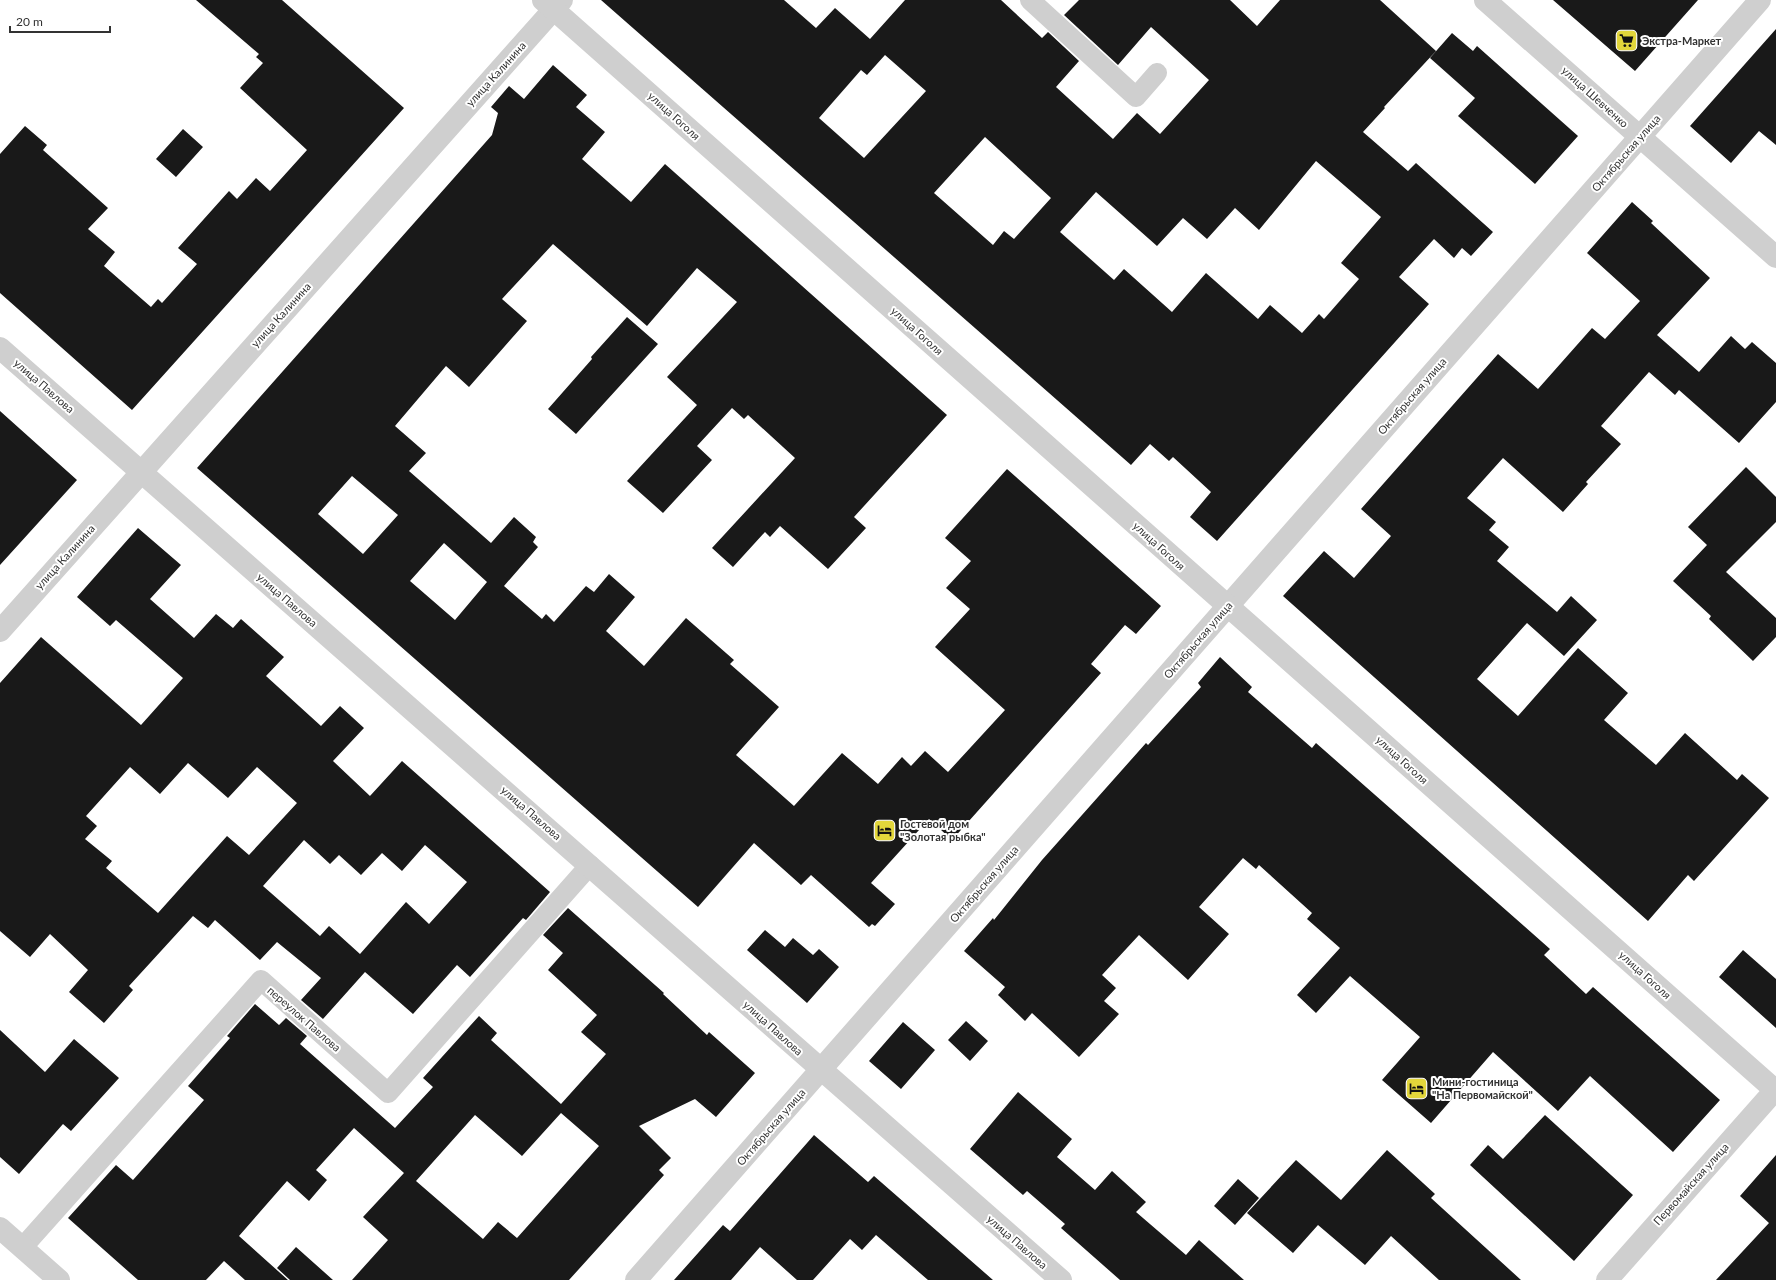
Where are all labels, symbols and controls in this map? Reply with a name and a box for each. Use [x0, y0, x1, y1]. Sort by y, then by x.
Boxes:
scale bar [10, 8, 110, 34]
text: 20 m [16, 14, 43, 29]
supermarket icon: Экстра-Маркет [1613, 28, 1639, 54]
place label: Экстра-Маркет [1642, 34, 1722, 47]
street label: улица Калинина [463, 39, 528, 109]
street label: улица Шевченко [1559, 63, 1631, 130]
street label: улица Гоголя [646, 89, 703, 142]
street label: Октябрьская улица [1589, 112, 1663, 194]
street label: улица Калинина [248, 280, 313, 350]
street label: улица Гоголя [889, 304, 946, 357]
street label: Октябрьская улица [1375, 355, 1449, 437]
street label: улица Павлова [12, 356, 77, 415]
street label: улица Гоголя [1131, 519, 1188, 572]
street label: улица Калинина [32, 522, 97, 592]
street label: улица Павлова [255, 570, 320, 629]
street label: Октябрьская улица [1161, 599, 1235, 681]
street label: улица Гоголя [1374, 733, 1431, 786]
street label: улица Павлова [499, 783, 564, 842]
hotel icon: Гостевой дом "Золотая рыбка" [871, 817, 897, 843]
place label: Гостевой дом "Золотая рыбка" [900, 817, 986, 843]
street label: Октябрьская улица [947, 843, 1021, 925]
street label: улица Гоголя [1617, 948, 1674, 1001]
street label: переулок Павлова [265, 983, 344, 1054]
street label: улица Павлова [741, 998, 806, 1058]
hotel icon: Мини-гостиница "На Первомайской" [1404, 1075, 1430, 1101]
place label: Мини-гостиница "На Первомайской" [1432, 1075, 1533, 1101]
street label: Октябрьская улица [734, 1086, 808, 1168]
street label: Первомайская улица [1650, 1140, 1731, 1227]
street label: улица Павлова [985, 1212, 1050, 1271]

